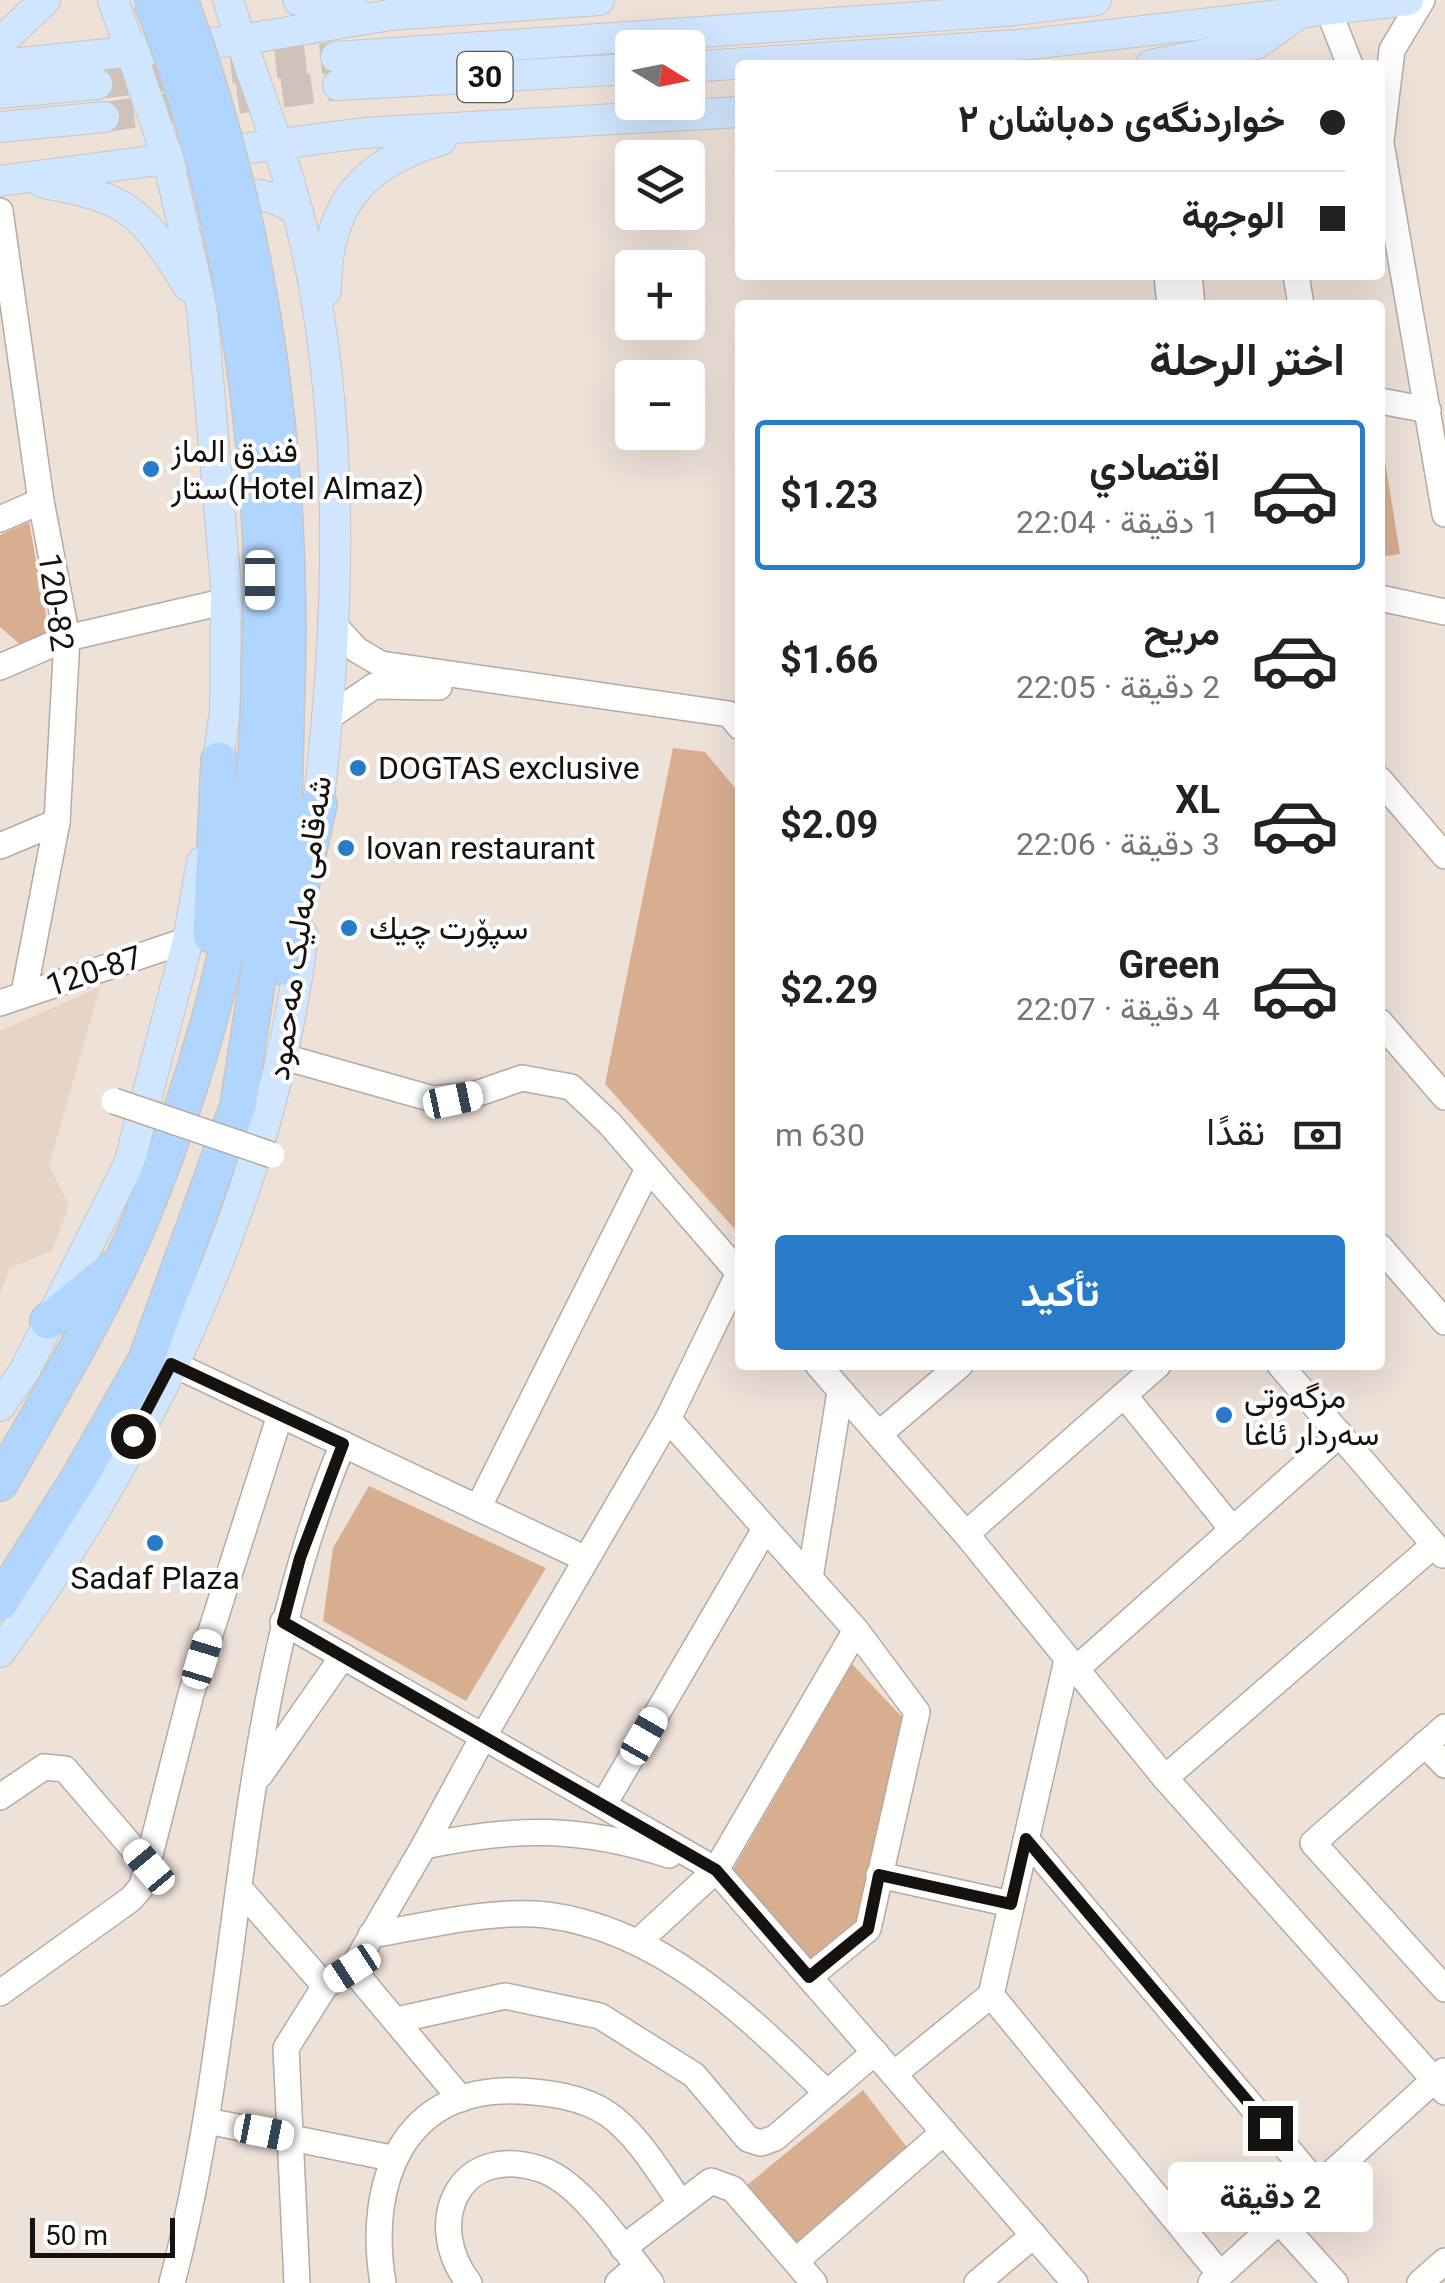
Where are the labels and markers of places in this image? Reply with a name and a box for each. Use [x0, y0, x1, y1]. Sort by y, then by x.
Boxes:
place label: فندق الماز ستار(Hotel Almaz) [170, 432, 424, 508]
marker: فندق الماز ستار(Hotel Almaz) [140, 458, 162, 480]
place label: DOGTAS exclusive [378, 749, 640, 787]
marker: DOGTAS exclusive [347, 757, 369, 779]
place label: lovan restaurant [366, 829, 595, 867]
marker: lovan restaurant [335, 837, 357, 859]
place label: سپۆرت چيك [369, 909, 528, 950]
marker: سپۆرت چيك [338, 917, 360, 939]
place label: مزگەوتی سەردار ئاغا [1244, 1378, 1379, 1454]
marker: مزگەوتی سەردار ئاغا [1213, 1404, 1235, 1426]
marker: Sadaf Plaza [144, 1532, 166, 1554]
place label: Sadaf Plaza [70, 1559, 240, 1597]

